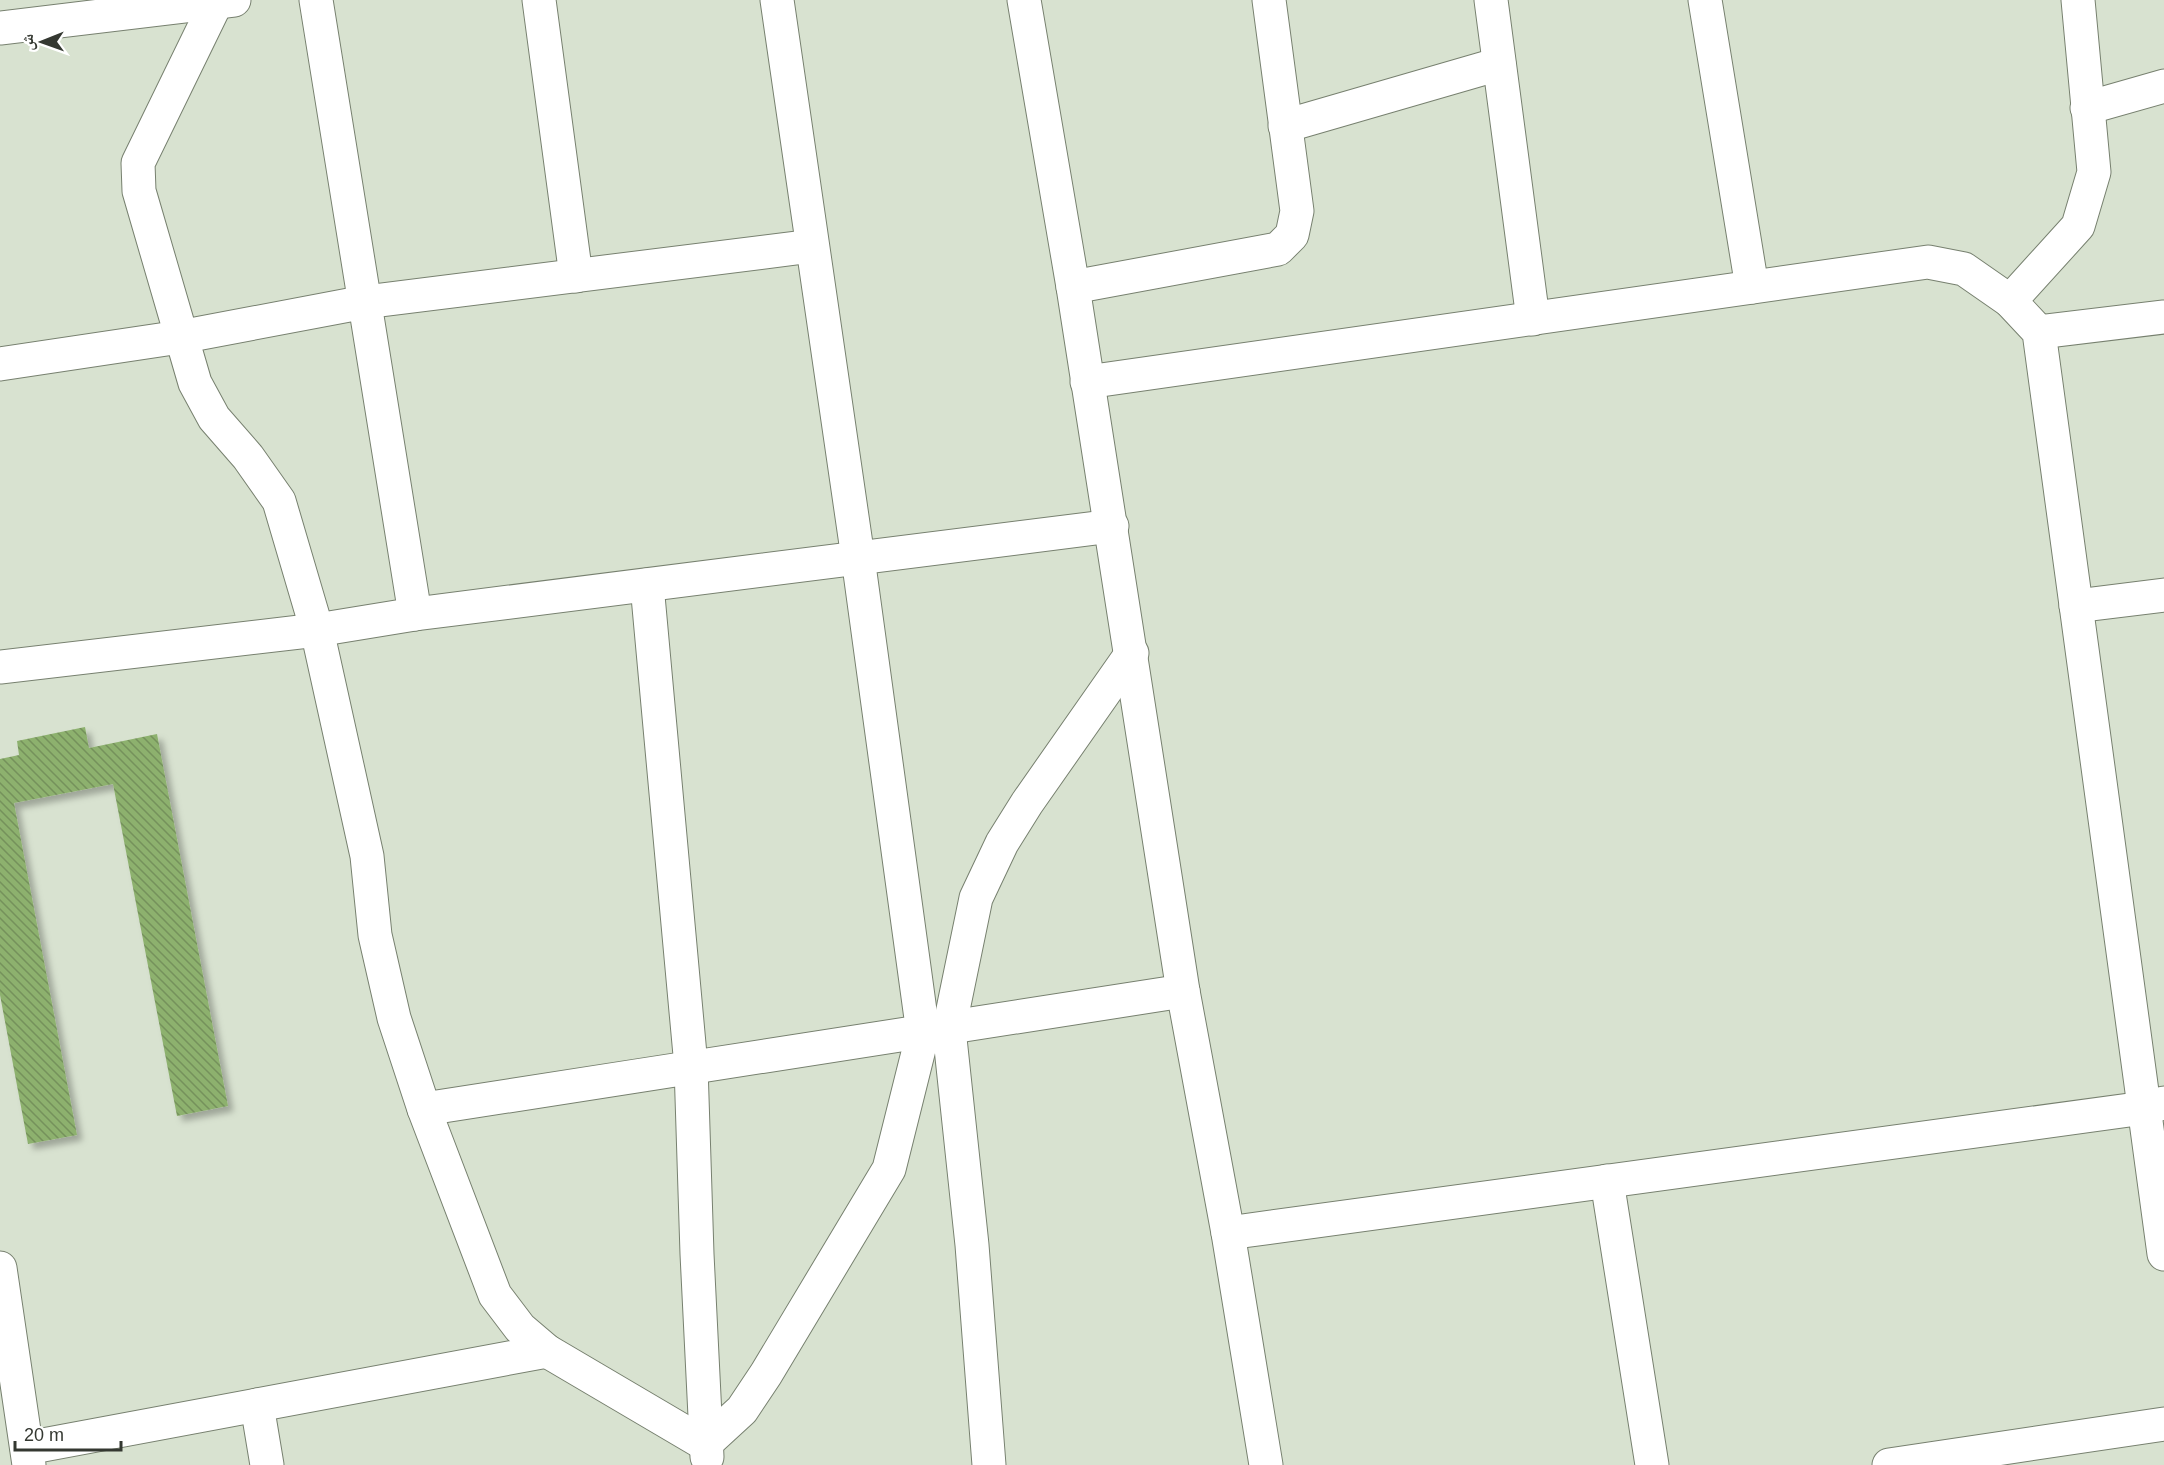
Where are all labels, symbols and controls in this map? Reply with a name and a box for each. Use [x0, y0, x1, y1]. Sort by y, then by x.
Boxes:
north arrow [12, 12, 72, 72]
text: ش [19, 34, 37, 51]
scale bar [15, 1414, 122, 1452]
text: 20 m [24, 1425, 64, 1445]

